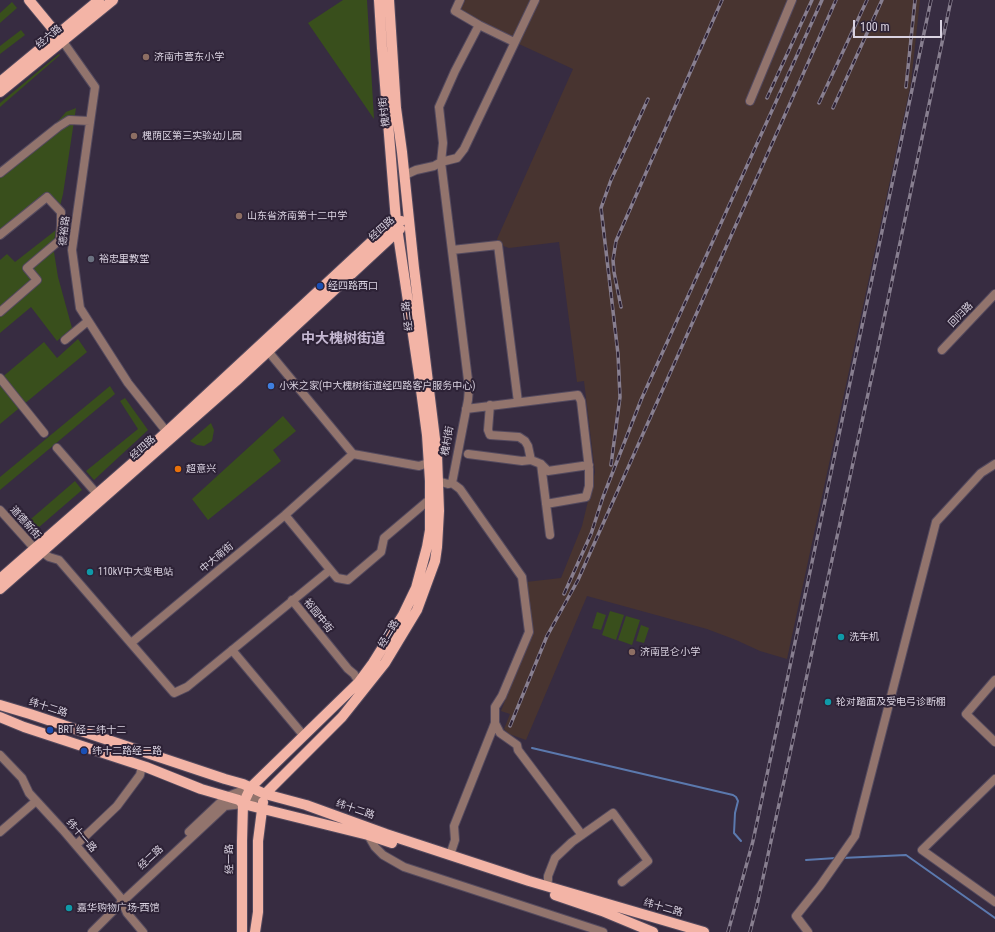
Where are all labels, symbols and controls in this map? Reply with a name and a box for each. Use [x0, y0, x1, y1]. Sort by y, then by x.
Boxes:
scale bar [855, 12, 944, 38]
text: 100 m [860, 20, 890, 34]
street label: 经六路 [34, 23, 64, 51]
place label: 济南市营东小学 [154, 51, 224, 63]
marker: 济南市营东小学 [141, 52, 151, 62]
street label: 槐村街 [377, 96, 393, 128]
place label: 槐荫区第三实验幼儿园 [142, 130, 242, 142]
marker: 槐荫区第三实验幼儿园 [129, 131, 139, 141]
place label: 山东省济南第十二中学 [247, 210, 347, 222]
marker: 山东省济南第十二中学 [234, 211, 244, 221]
street label: 德裕路 [57, 215, 73, 247]
street label: 经四路 [367, 215, 397, 243]
place label: 裕忠里教堂 [99, 253, 149, 265]
marker: 裕忠里教堂 [86, 254, 96, 264]
place label: 经四路西口 [328, 280, 378, 292]
marker: 经四路西口 [315, 281, 325, 291]
street label: 经二路 [400, 300, 416, 332]
street label: 回归路 [946, 300, 976, 330]
district label: 中大槐树街道 [301, 331, 385, 347]
place label: 小米之家(中大槐树街道经四路客户服务中心) [279, 380, 475, 392]
marker: 小米之家(中大槐树街道经四路客户服务中心) [266, 381, 276, 391]
street label: 槐村街 [439, 425, 457, 457]
street label: 经四路 [128, 434, 158, 462]
place label: 超意兴 [186, 463, 216, 475]
marker: 超意兴 [173, 464, 183, 474]
street label: 道德新街 [7, 504, 43, 542]
street label: 中大南街 [198, 541, 236, 575]
place label: 110kV中大变电站 [98, 566, 173, 578]
marker: 110kV中大变电站 [85, 567, 95, 577]
street label: 裕园中街 [301, 597, 335, 635]
street label: 经二路 [376, 618, 402, 650]
place label: 洗车机 [849, 631, 879, 643]
marker: 洗车机 [836, 632, 846, 642]
place label: 济南昆仑小学 [640, 646, 700, 658]
marker: 济南昆仑小学 [627, 647, 637, 657]
street label: 纬十二路 [27, 696, 69, 720]
place label: 轮对踏面及受电弓诊断棚 [836, 696, 946, 708]
marker: 轮对踏面及受电弓诊断棚 [823, 697, 833, 707]
place label: BRT 经二纬十二 [58, 724, 126, 736]
marker: BRT 经二纬十二 [45, 725, 55, 735]
place label: 纬十二路经二路 [92, 745, 162, 757]
marker: 纬十二路经二路 [79, 746, 89, 756]
street label: 纬十二路 [334, 798, 376, 822]
street label: 纬十一路 [63, 817, 99, 855]
street label: 经二路 [136, 843, 166, 873]
street label: 经一路 [224, 844, 236, 874]
street label: 纬十二路 [642, 897, 684, 919]
place label: 嘉华购物广场-西馆 [77, 902, 159, 914]
marker: 嘉华购物广场-西馆 [64, 903, 74, 913]

